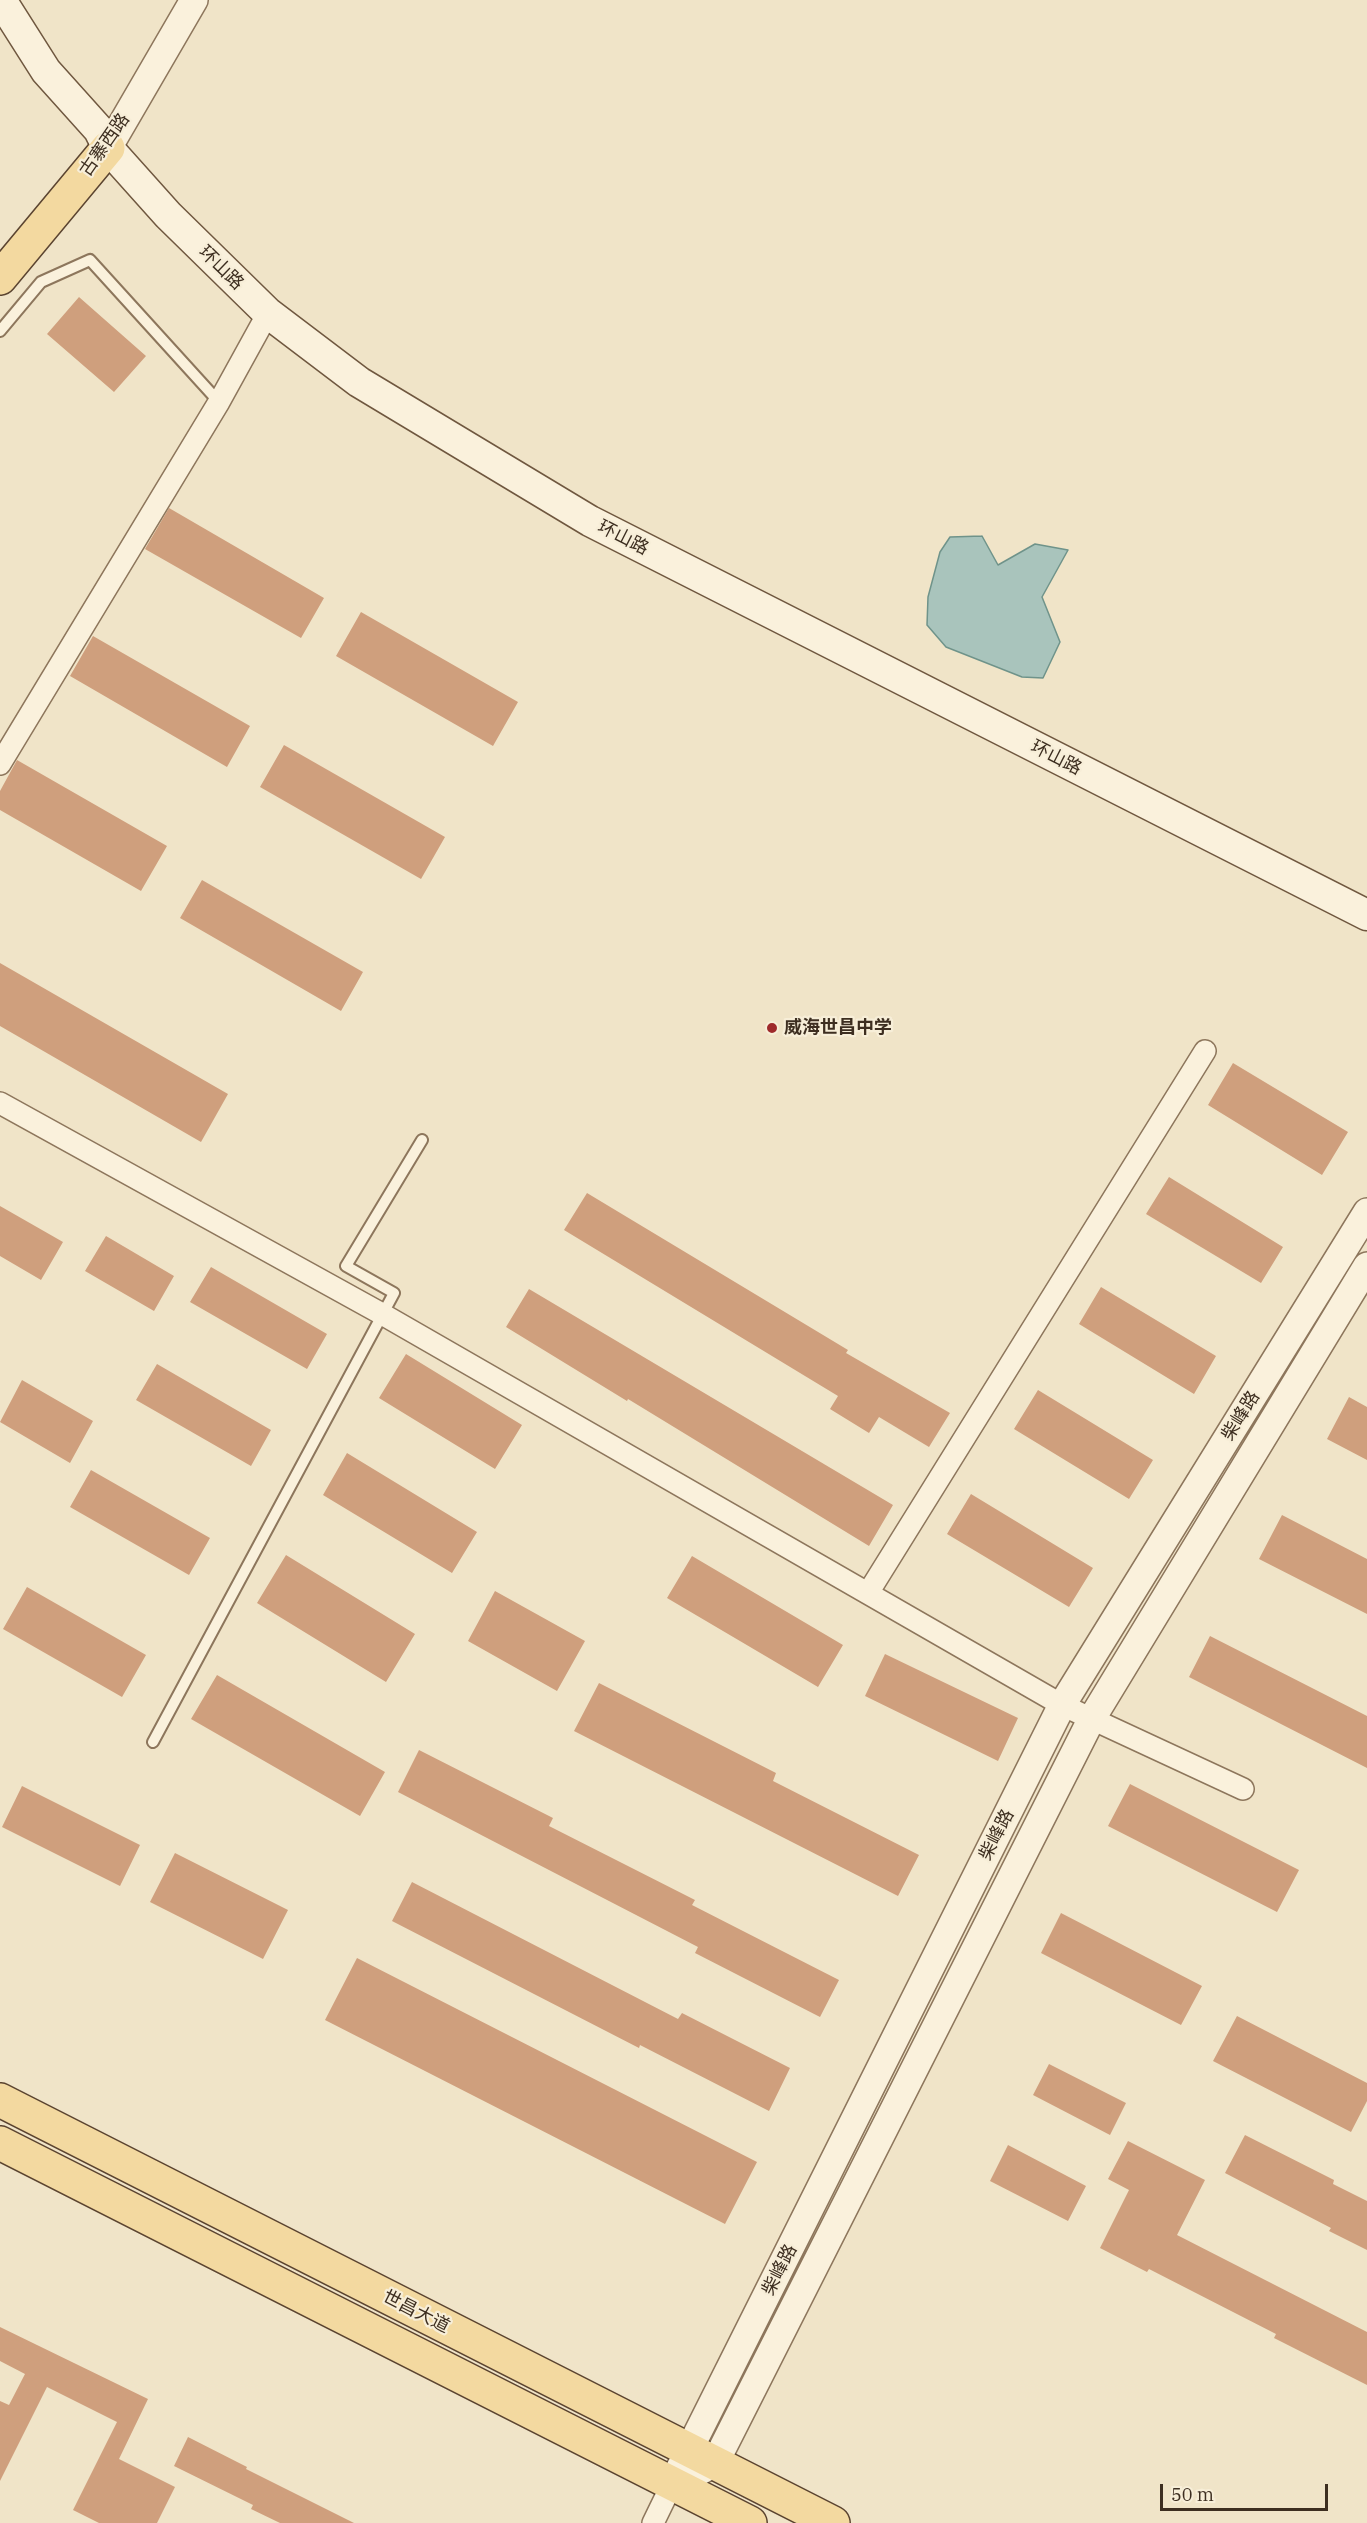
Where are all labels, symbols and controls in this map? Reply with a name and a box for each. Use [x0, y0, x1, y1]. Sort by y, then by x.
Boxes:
street label: 古寨西路 [76, 109, 134, 181]
street label: 环山路 [194, 241, 248, 295]
street label: 环山路 [594, 516, 652, 560]
street label: 环山路 [1027, 736, 1085, 780]
place label: 威海世昌中学 [784, 1017, 892, 1039]
marker: 威海世昌中学 [765, 1021, 779, 1035]
street label: 柴峰路 [1218, 1387, 1264, 1445]
street label: 柴峰路 [975, 1806, 1019, 1864]
street label: 柴峰路 [758, 2241, 802, 2299]
street label: 世昌大道 [379, 2286, 453, 2338]
scale bar [1163, 2472, 1331, 2510]
text: 50 m [1171, 2483, 1214, 2506]

